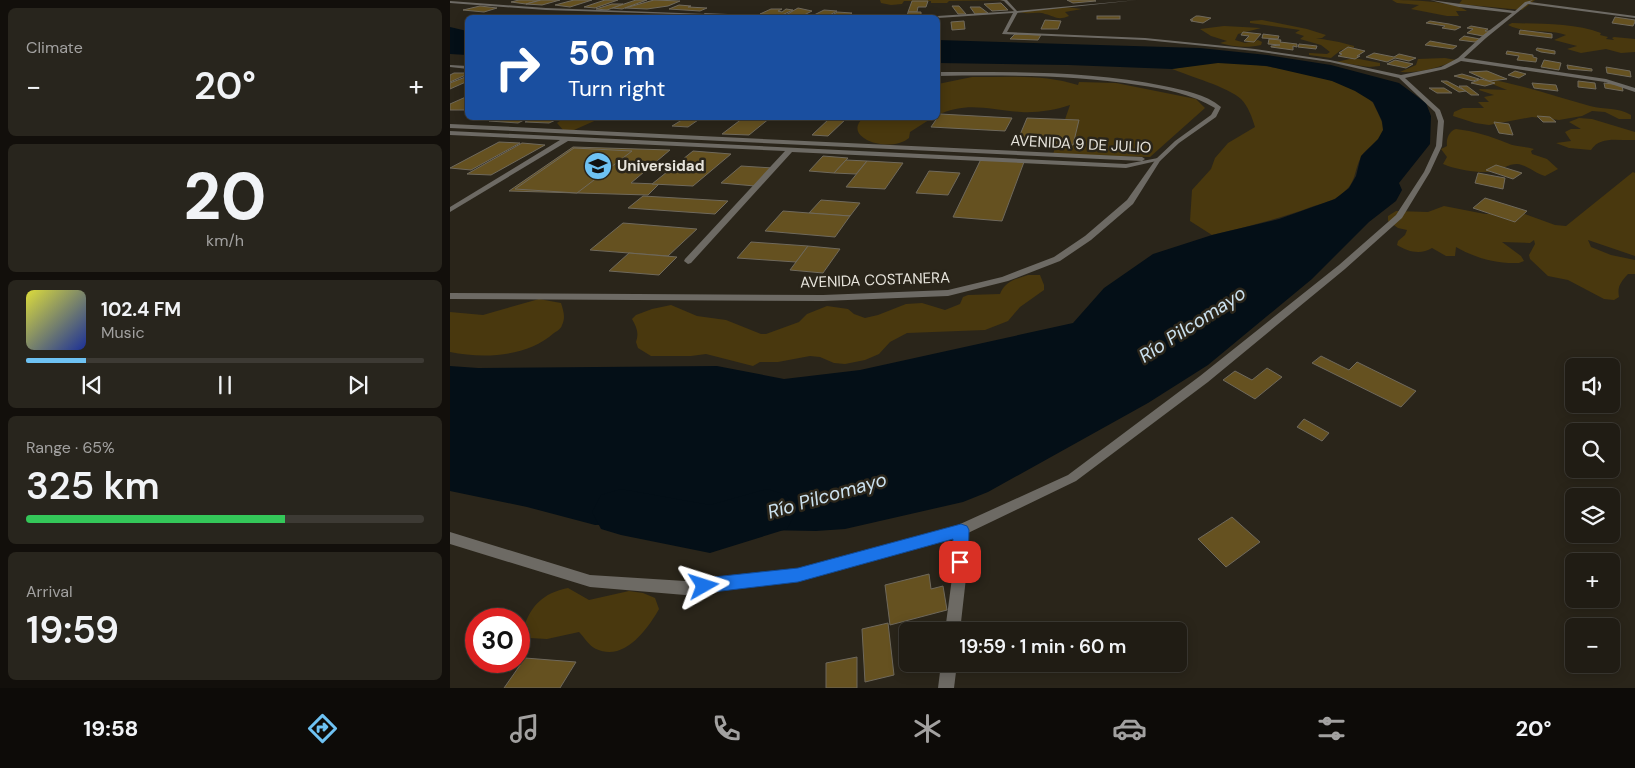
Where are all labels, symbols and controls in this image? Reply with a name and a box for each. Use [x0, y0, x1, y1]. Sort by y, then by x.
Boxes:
text: 50 m [568, 30, 656, 76]
icon: right [485, 35, 550, 100]
text: Climate [26, 37, 83, 58]
text: 20° [194, 61, 256, 111]
text: − [26, 68, 41, 105]
text: + [409, 68, 424, 105]
text: Turn right [568, 74, 665, 103]
street label: AVENIDA 9 DE JULIO [1010, 130, 1152, 158]
school or university icon: Universidad [583, 151, 613, 181]
text: 20 [184, 155, 267, 239]
place label: Universidad [617, 156, 704, 176]
text: km/h [206, 230, 244, 251]
street label: AVENIDA COSTANERA [800, 267, 950, 293]
water label: Río Pilcomayo [1134, 280, 1251, 368]
text: 102.4 FM [101, 297, 181, 322]
text: Music [101, 322, 145, 343]
map controls [1565, 358, 1620, 673]
button: sound [1565, 358, 1620, 413]
icon: previous [78, 371, 106, 399]
icon: pause [211, 371, 239, 399]
icon: next [344, 371, 372, 399]
button: search [1565, 423, 1620, 478]
text: Range · 65% [26, 437, 115, 458]
text: 325 km [26, 461, 160, 511]
water label: Río Pilcomayo [765, 467, 890, 524]
button: layers [1565, 488, 1620, 543]
pin [939, 541, 981, 583]
icon: arrive [946, 548, 974, 576]
button: + [1565, 553, 1620, 608]
position arrow [677, 559, 729, 611]
text: Arrival [26, 581, 73, 602]
text: 19:59 [26, 605, 119, 655]
speed limit sign: 30 [465, 608, 530, 673]
button: − [1565, 618, 1620, 673]
text: 19:59 · 1 min · 60 m [960, 634, 1126, 659]
icon: directions [305, 711, 340, 746]
icon: music [507, 711, 542, 746]
icon: phone [709, 711, 744, 746]
icon: climate [910, 711, 945, 746]
icon: car [1112, 711, 1147, 746]
icon: filters [1314, 711, 1349, 746]
text: 19:58 [83, 714, 139, 743]
text: 20° [1515, 714, 1552, 743]

